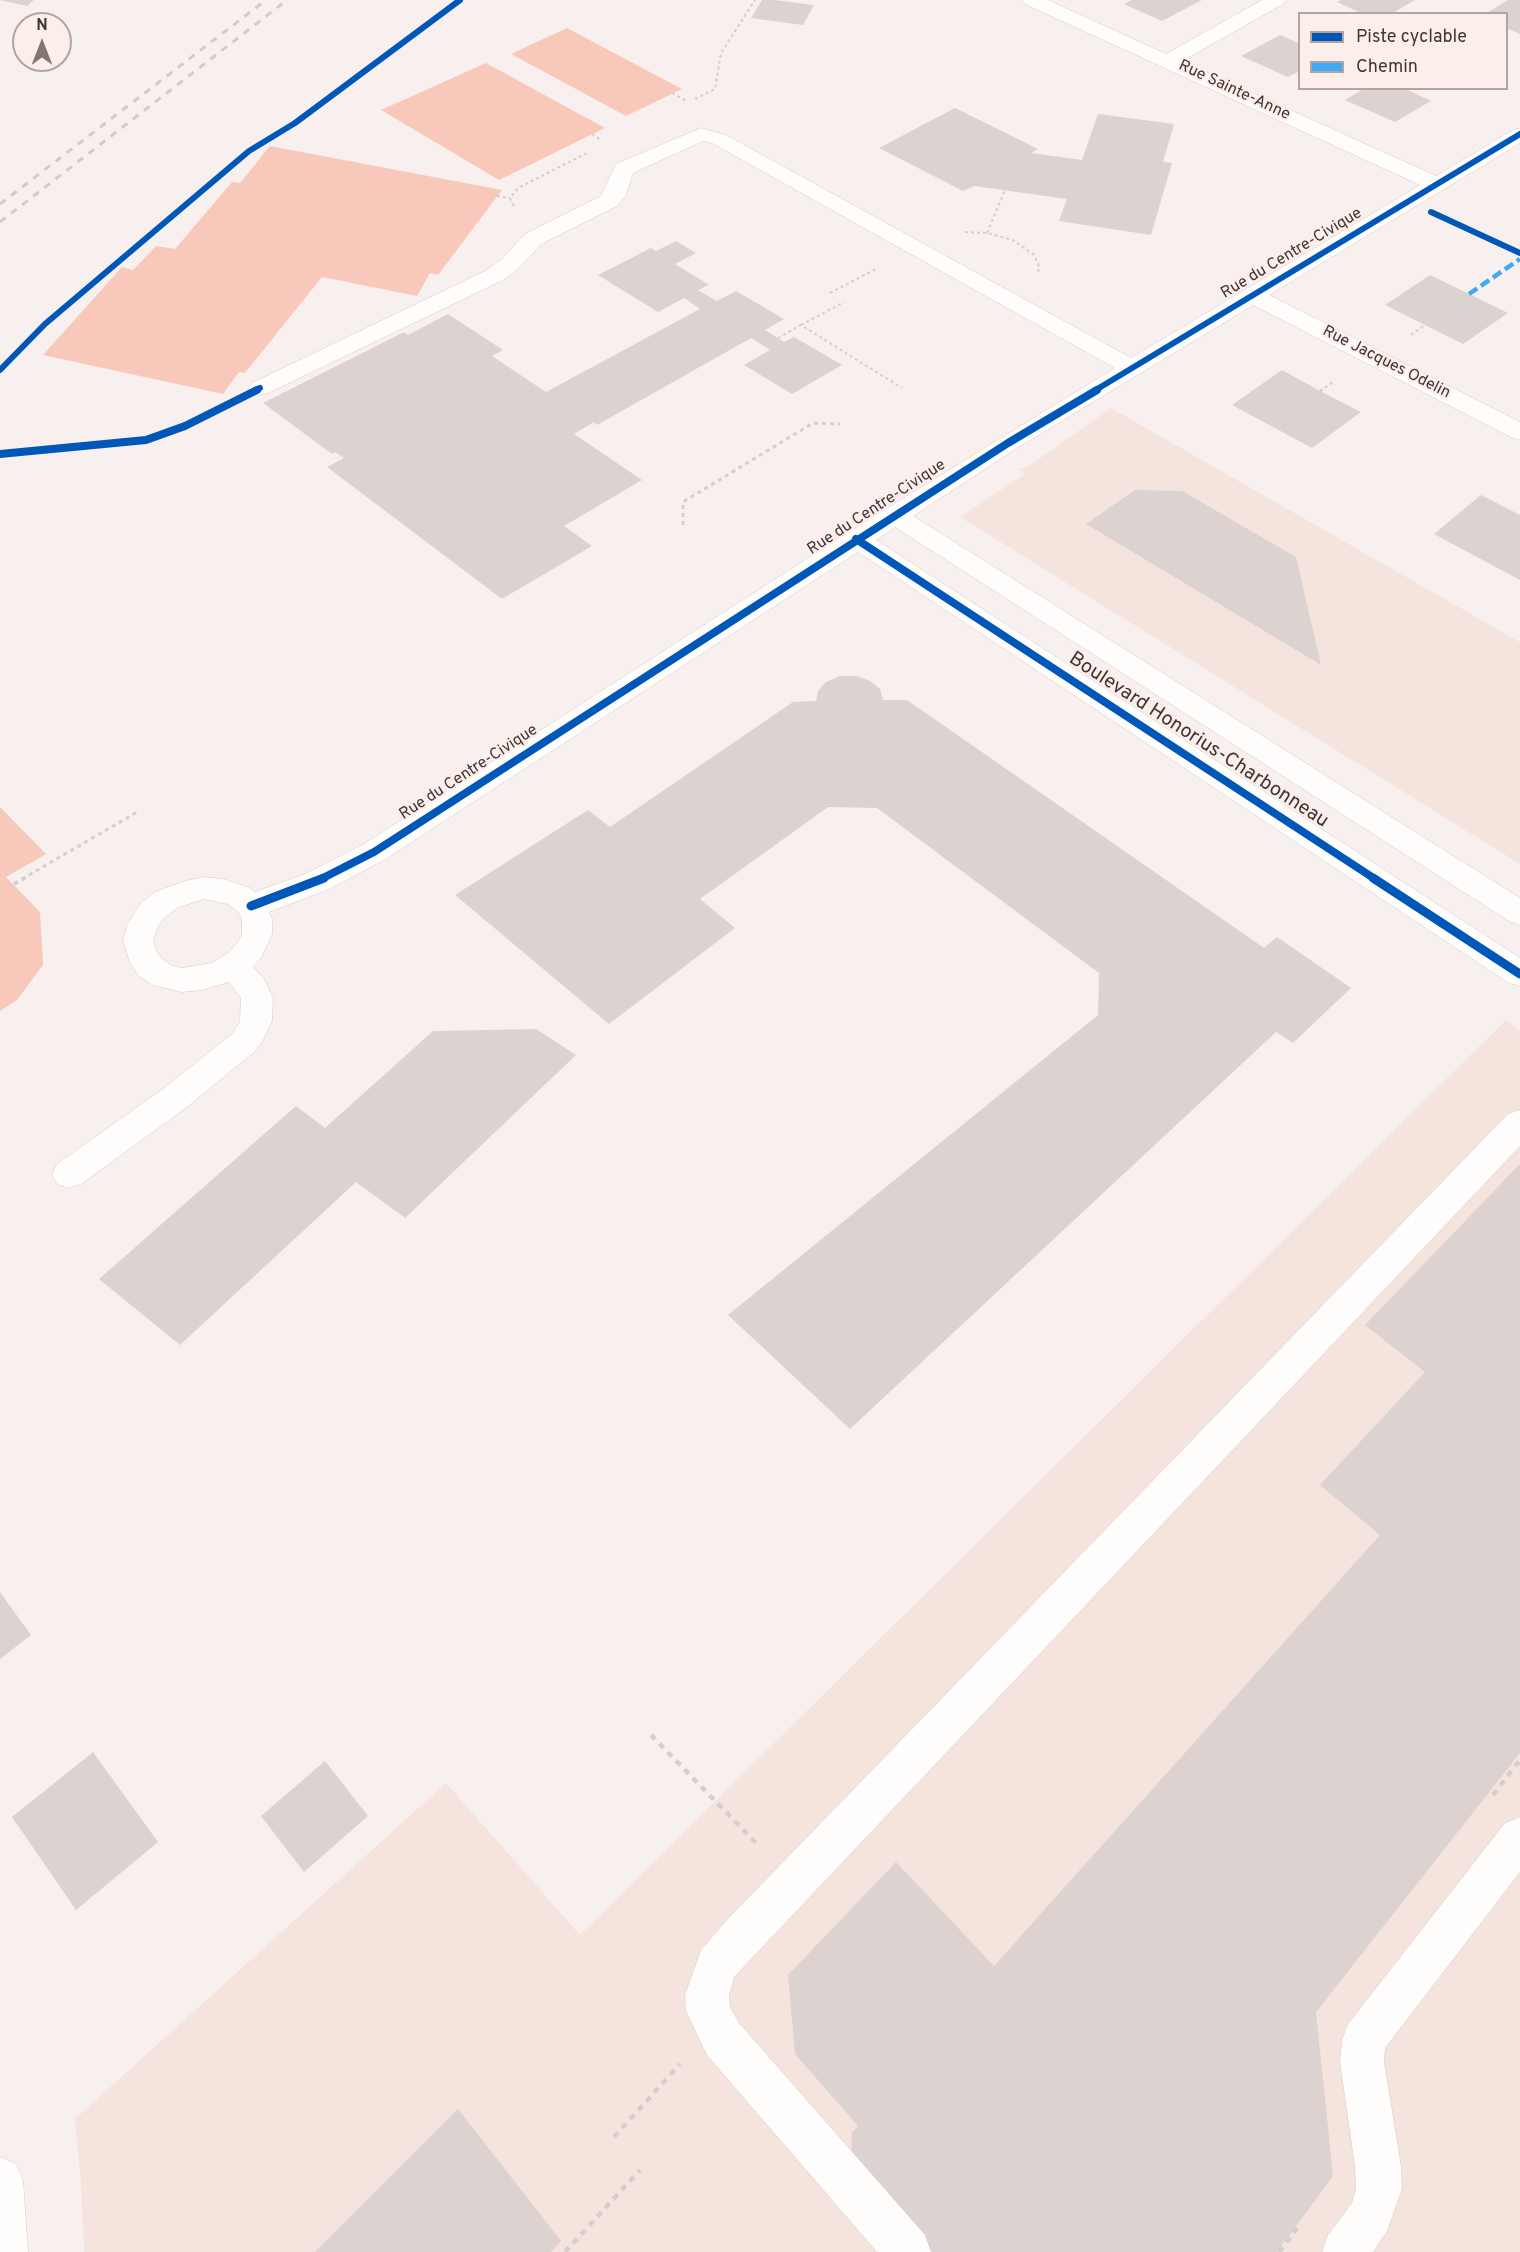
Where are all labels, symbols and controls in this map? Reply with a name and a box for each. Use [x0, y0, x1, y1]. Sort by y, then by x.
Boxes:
north arrow [12, 12, 72, 72]
legend [1298, 12, 1508, 90]
text: N [36, 16, 48, 36]
text: Piste cyclable [1356, 26, 1467, 49]
text: Chemin [1356, 56, 1418, 79]
street label: Rue Sainte-Anne [1175, 57, 1293, 125]
street label: Rue du Centre-Civique [1218, 204, 1366, 304]
street label: Rue Jacques Odelin [1319, 322, 1453, 404]
street label: Rue du Centre-Civique [804, 456, 950, 560]
street label: Boulevard Honorius-Charbonneau [1064, 648, 1332, 834]
street label: Rue du Centre-Civique [396, 721, 542, 825]

